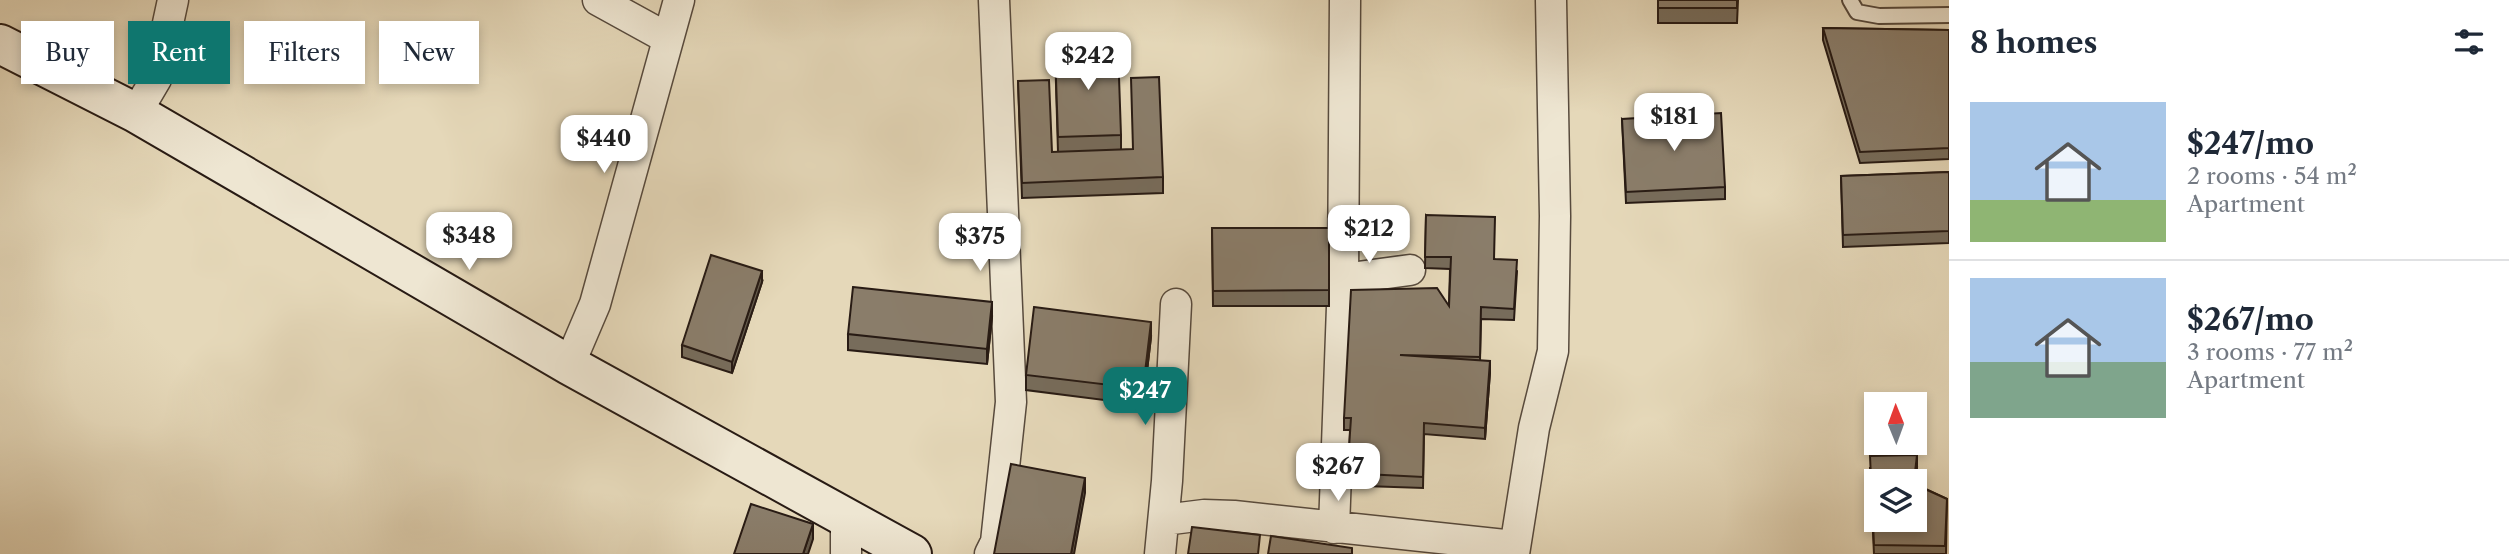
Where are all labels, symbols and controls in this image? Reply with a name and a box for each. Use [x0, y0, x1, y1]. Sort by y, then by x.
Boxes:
chip: Buy [21, 21, 114, 84]
chip: Rent [128, 21, 230, 84]
chip: Filters [244, 21, 365, 84]
chip: New [379, 21, 479, 84]
icon: filters [2450, 23, 2488, 61]
text: 8 homes [1970, 24, 2097, 61]
pin: $242 [1047, 32, 1129, 92]
text: $242 [1061, 41, 1115, 69]
pin: $181 [1633, 94, 1715, 153]
text: $181 [1650, 102, 1698, 130]
pin: $440 [563, 116, 645, 175]
text: $440 [577, 124, 631, 152]
text: $247/mo [2187, 125, 2314, 162]
icon: home [2026, 130, 2110, 214]
text: 2 rooms · 54 m² [2187, 162, 2357, 190]
text: Apartment [2187, 190, 2305, 218]
pin: $212 [1328, 205, 1410, 265]
pin: $348 [428, 212, 510, 272]
pin: $375 [939, 214, 1021, 273]
text: $212 [1344, 214, 1394, 242]
text: $348 [442, 221, 496, 249]
text: $375 [955, 222, 1005, 250]
text: $267/mo [2187, 301, 2314, 338]
icon: home [2026, 306, 2110, 390]
text: 3 rooms · 77 m² [2187, 338, 2353, 366]
text: Apartment [2187, 366, 2305, 394]
pin: $247 [1104, 368, 1186, 427]
text: $247 [1119, 376, 1171, 404]
north arrow [1864, 392, 1927, 455]
map controls [1864, 392, 1927, 532]
pin: $267 [1297, 444, 1379, 503]
text: $267 [1312, 452, 1364, 480]
button: layers [1864, 469, 1927, 532]

